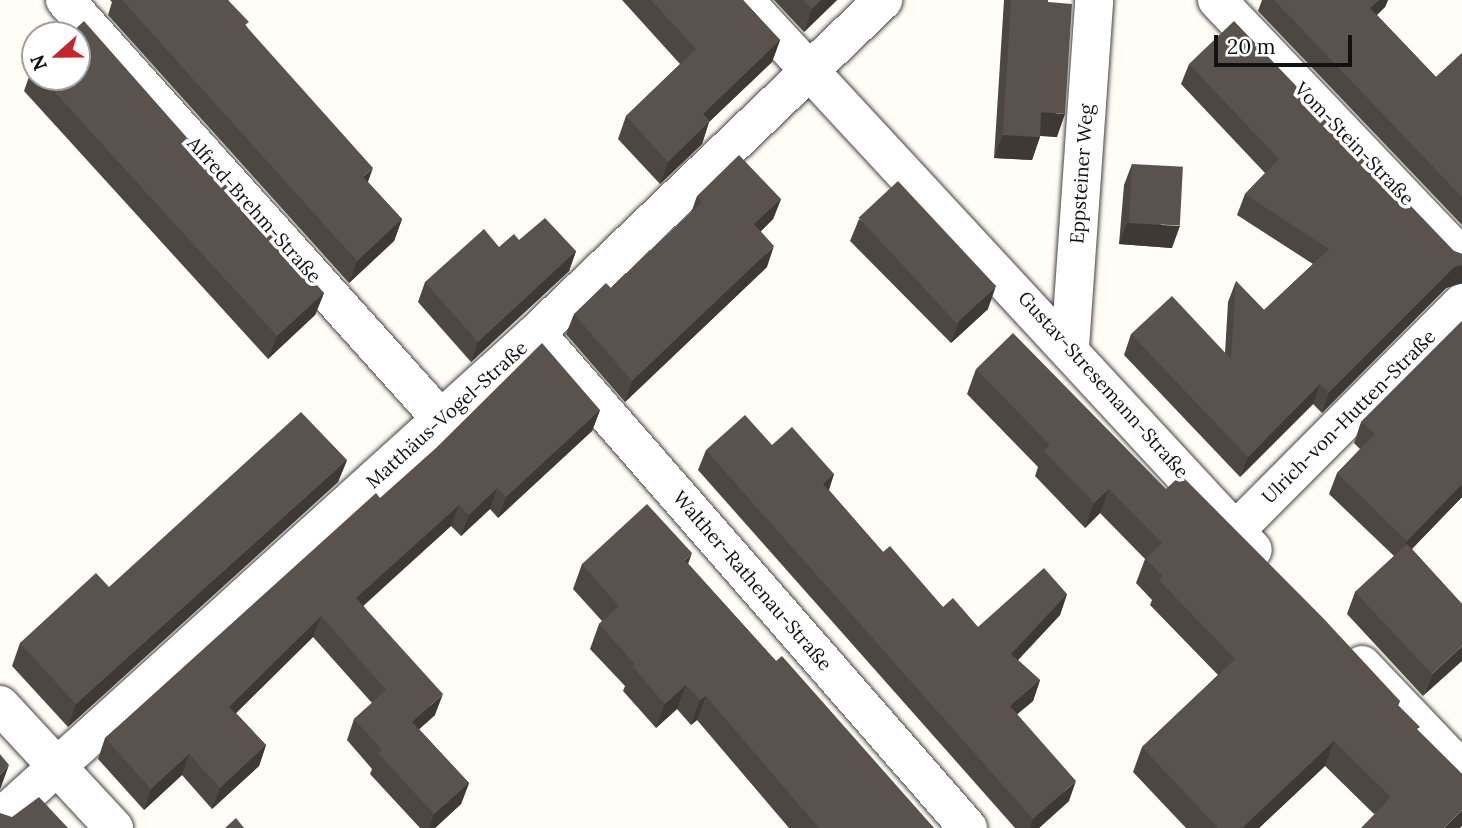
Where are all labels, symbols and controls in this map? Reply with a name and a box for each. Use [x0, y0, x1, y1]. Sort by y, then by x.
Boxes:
north arrow [21, 21, 91, 91]
scale bar [1217, 21, 1355, 65]
text: 20 m [1227, 33, 1276, 60]
text: N [24, 52, 52, 74]
street label: Vom-Stein-Straße [1289, 78, 1419, 210]
street label: Eppsteiner Weg [1066, 103, 1098, 245]
street label: Alfred-Brehm-Straße [182, 132, 326, 288]
street label: Gustav-Stresemann-Straße [1013, 287, 1193, 483]
street label: Ulrich-von-Hutten-Straße [1257, 325, 1441, 509]
street label: Matthäus-Vogel-Straße [362, 337, 532, 493]
street label: Walther-Rathenau-Straße [668, 486, 836, 676]

